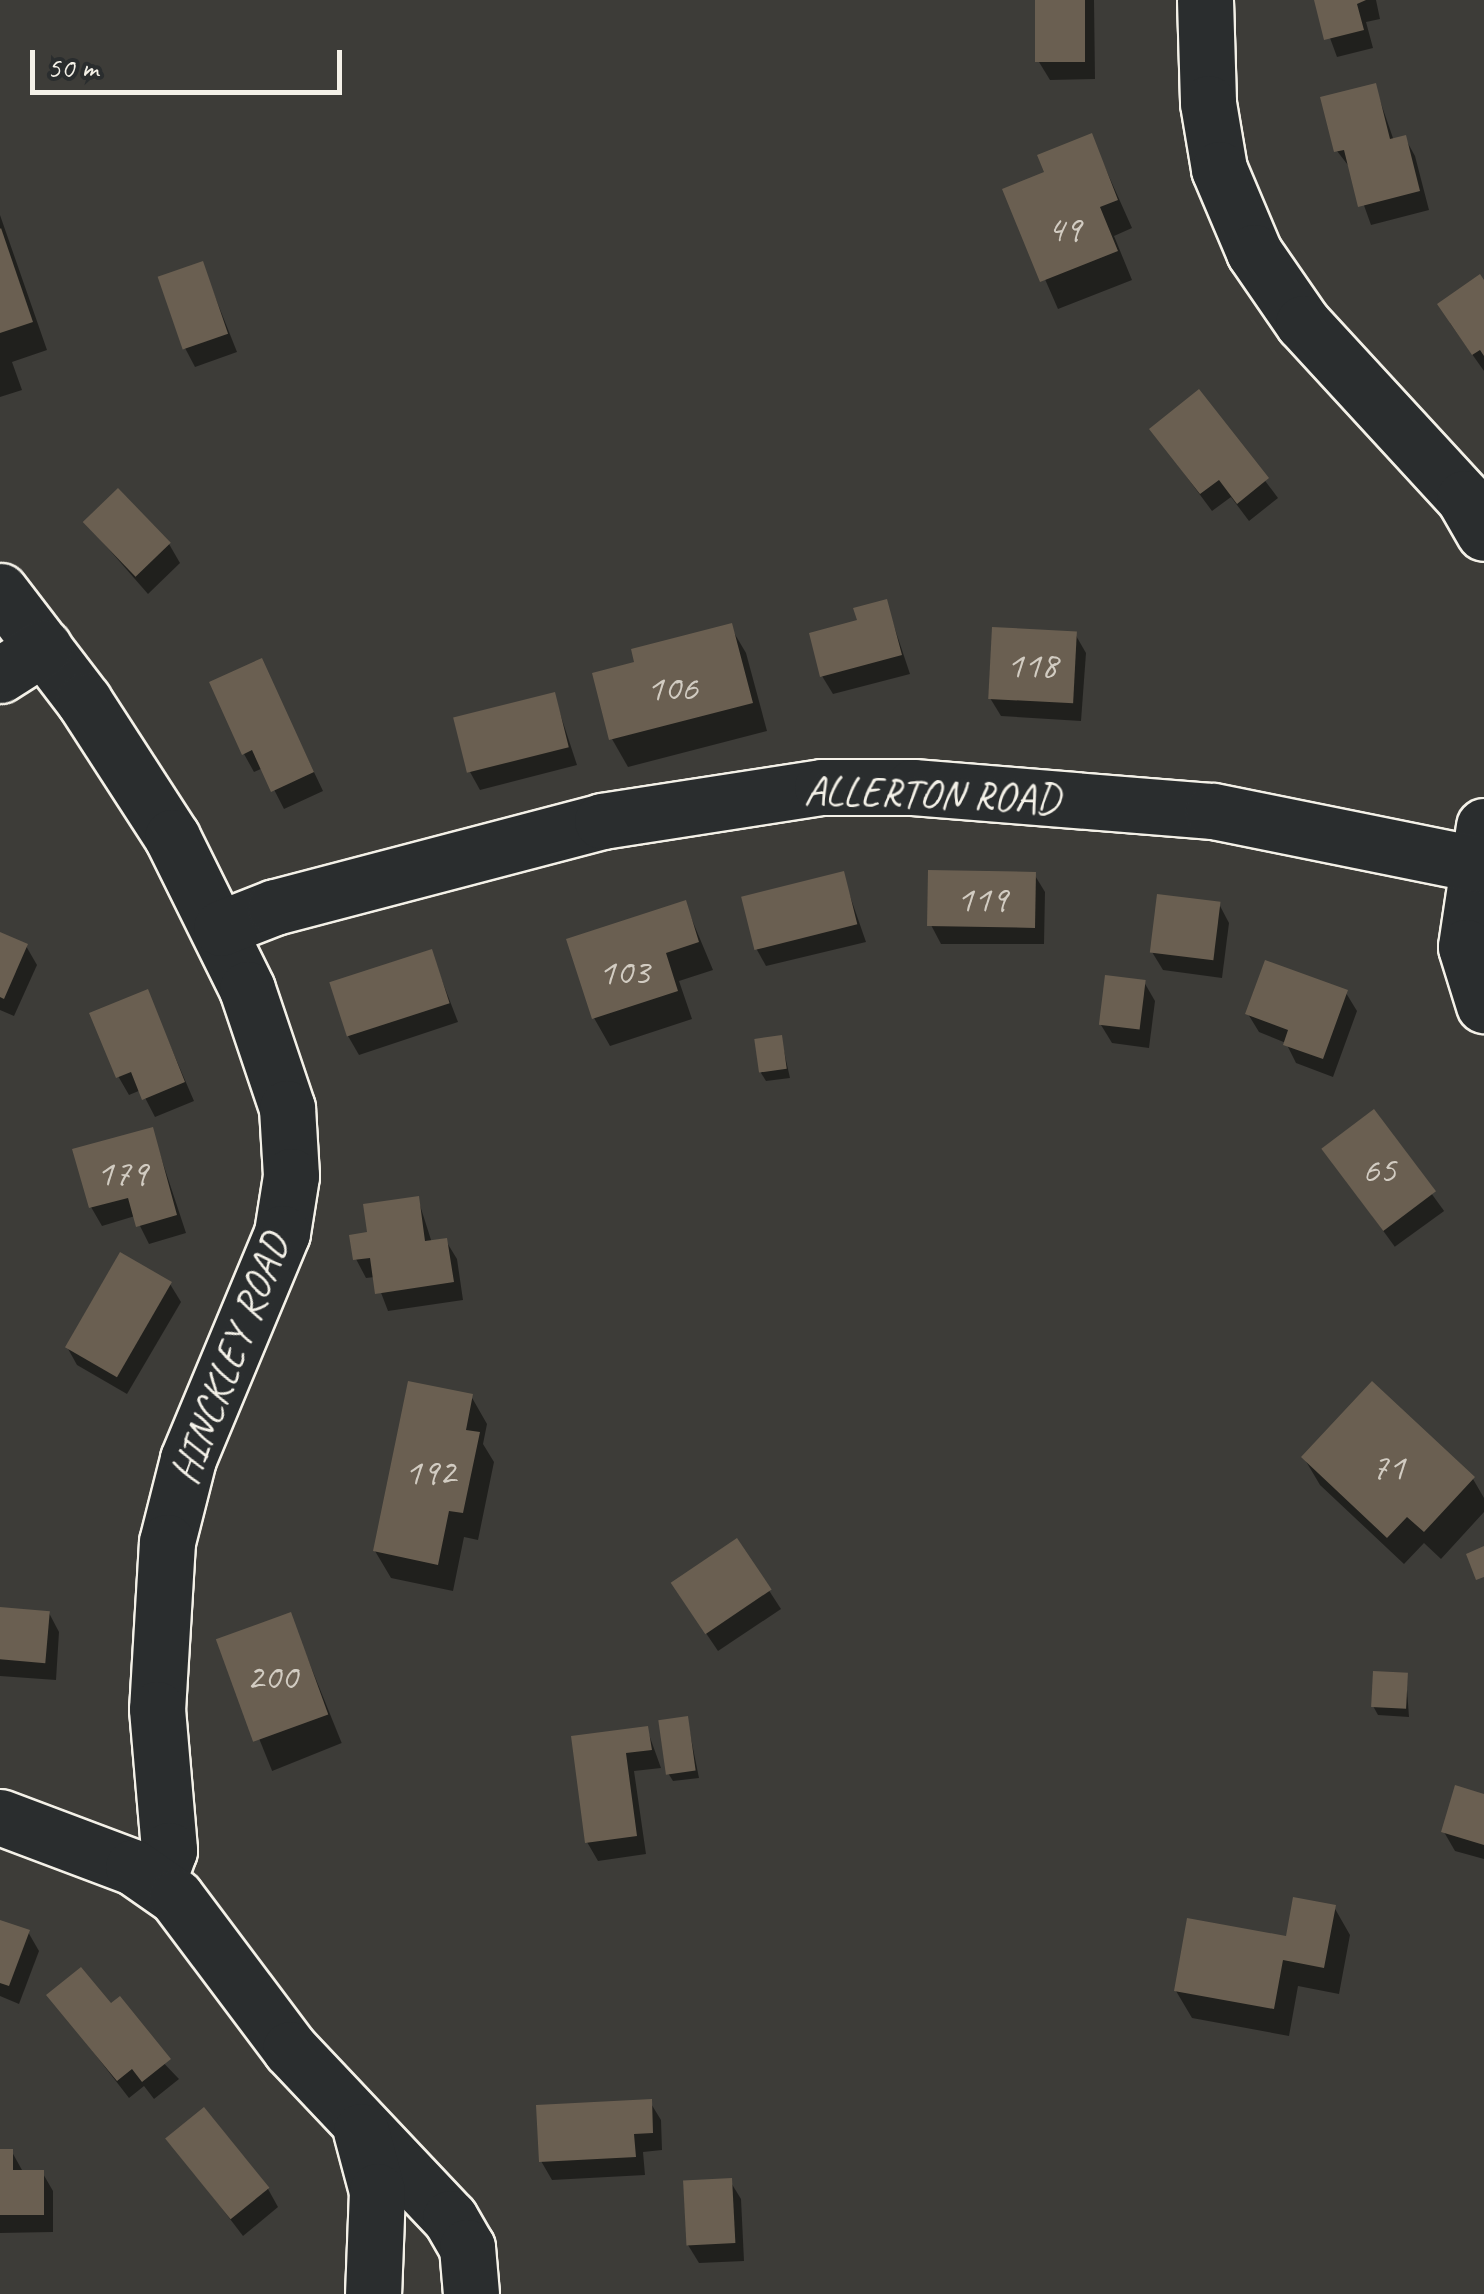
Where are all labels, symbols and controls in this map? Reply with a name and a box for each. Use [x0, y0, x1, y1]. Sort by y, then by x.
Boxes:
scale bar [35, 30, 348, 92]
text: 50 m [47, 48, 98, 86]
house number: 49 [1047, 206, 1081, 252]
house number: 118 [1006, 642, 1058, 688]
house number: 106 [646, 665, 698, 711]
street label: ALLERTON ROAD [802, 765, 1062, 825]
house number: 119 [956, 876, 1008, 922]
house number: 103 [598, 949, 650, 995]
house number: 65 [1362, 1147, 1396, 1193]
house number: 179 [96, 1150, 148, 1196]
street label: HINCKLEY ROAD [159, 1227, 301, 1491]
house number: 71 [1371, 1444, 1405, 1490]
house number: 192 [404, 1449, 456, 1495]
house number: 200 [246, 1654, 298, 1700]

